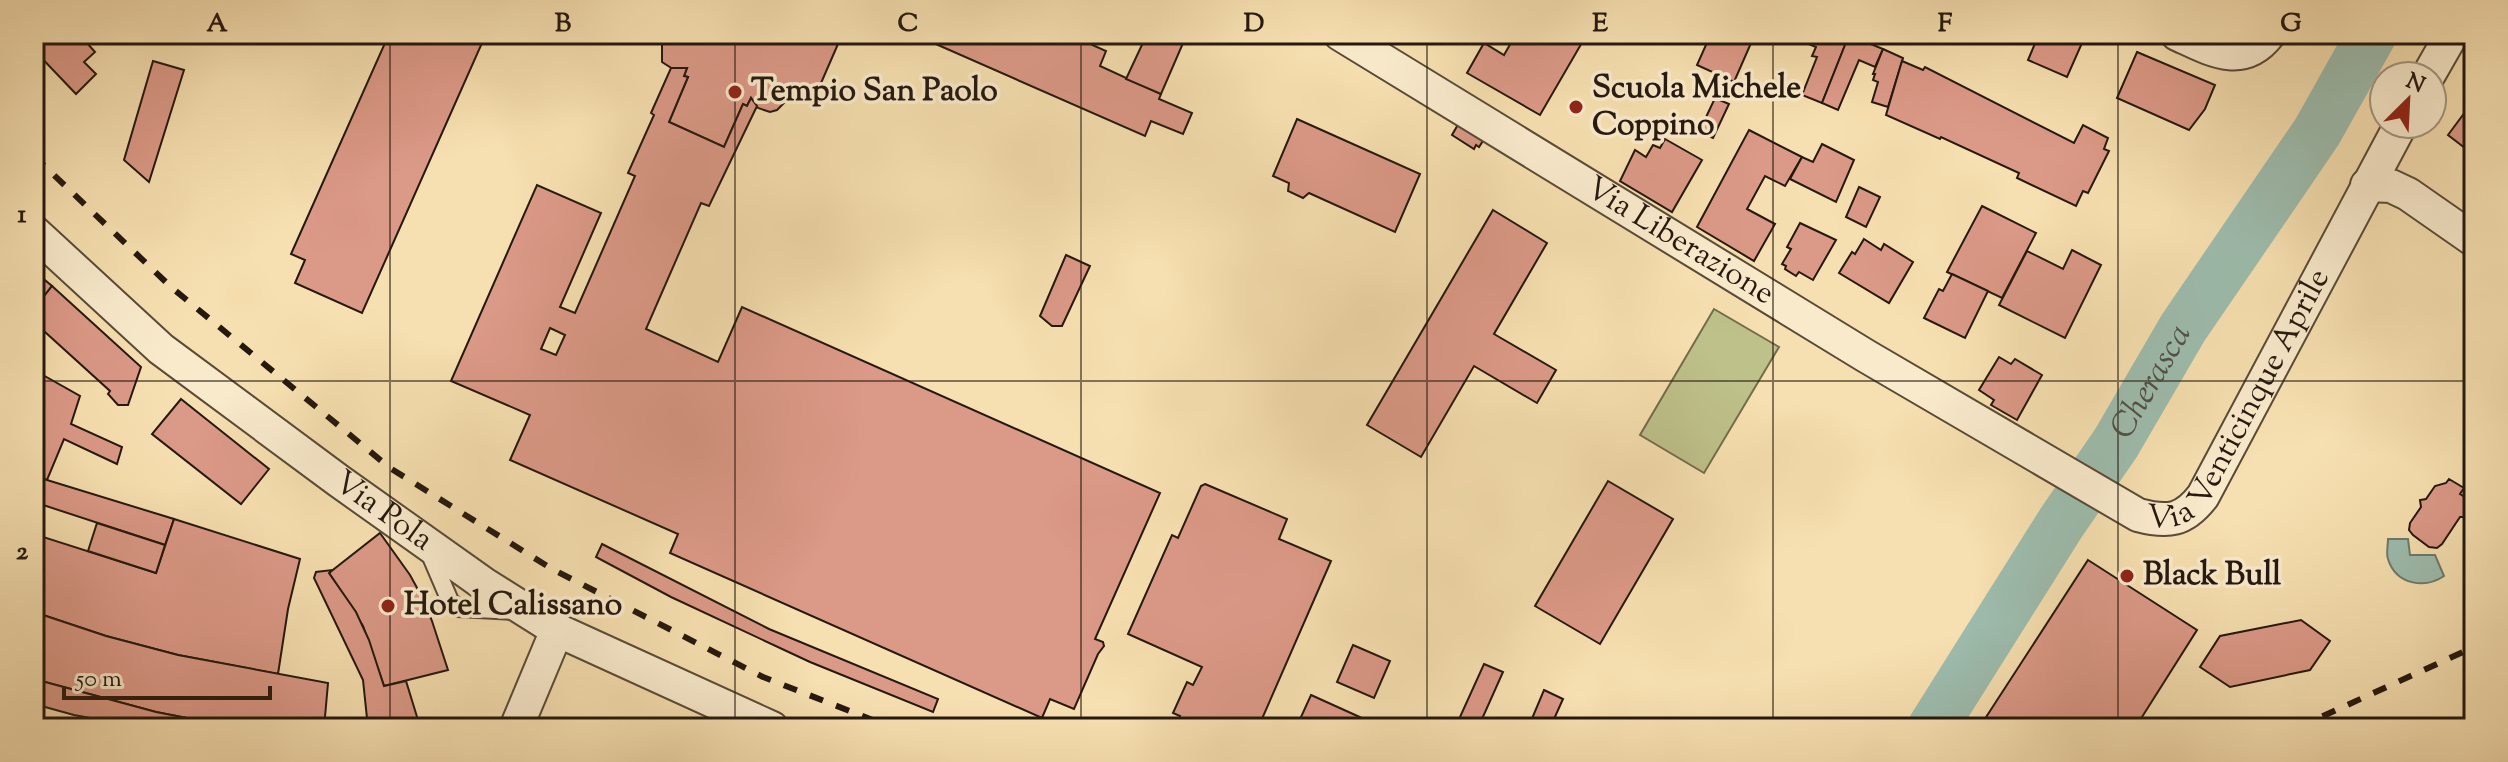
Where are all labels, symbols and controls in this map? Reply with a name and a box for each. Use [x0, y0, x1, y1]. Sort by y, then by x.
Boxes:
text: A [206, 6, 228, 43]
text: B [555, 6, 572, 43]
text: C [898, 6, 918, 43]
text: D [1244, 6, 1264, 43]
text: E [1592, 6, 1608, 43]
text: F [1938, 6, 1953, 43]
text: G [2280, 6, 2302, 43]
north arrow [2368, 60, 2448, 140]
place label: Scuola Michele Coppino [1592, 66, 1801, 149]
text: N [2400, 66, 2430, 103]
place label: Tempio San Paolo [751, 69, 998, 115]
marker: Tempio San Paolo [726, 83, 744, 101]
marker: Scuola Michele Coppino [1567, 98, 1585, 116]
street label: Via Liberazione [1576, 166, 1783, 317]
text: 1 [18, 197, 27, 234]
street label: Via Venticinque Aprile [2145, 261, 2343, 543]
water label: Cherasca [2099, 315, 2204, 449]
street label: Via Pola [324, 461, 442, 564]
text: 2 [16, 534, 29, 571]
place label: Black Bull [2143, 553, 2281, 599]
marker: Black Bull [2118, 567, 2136, 585]
place label: Hotel Calissano [404, 583, 622, 629]
marker: Hotel Calissano [379, 597, 397, 615]
scale bar [64, 650, 270, 700]
text: 50 m [74, 663, 122, 697]

